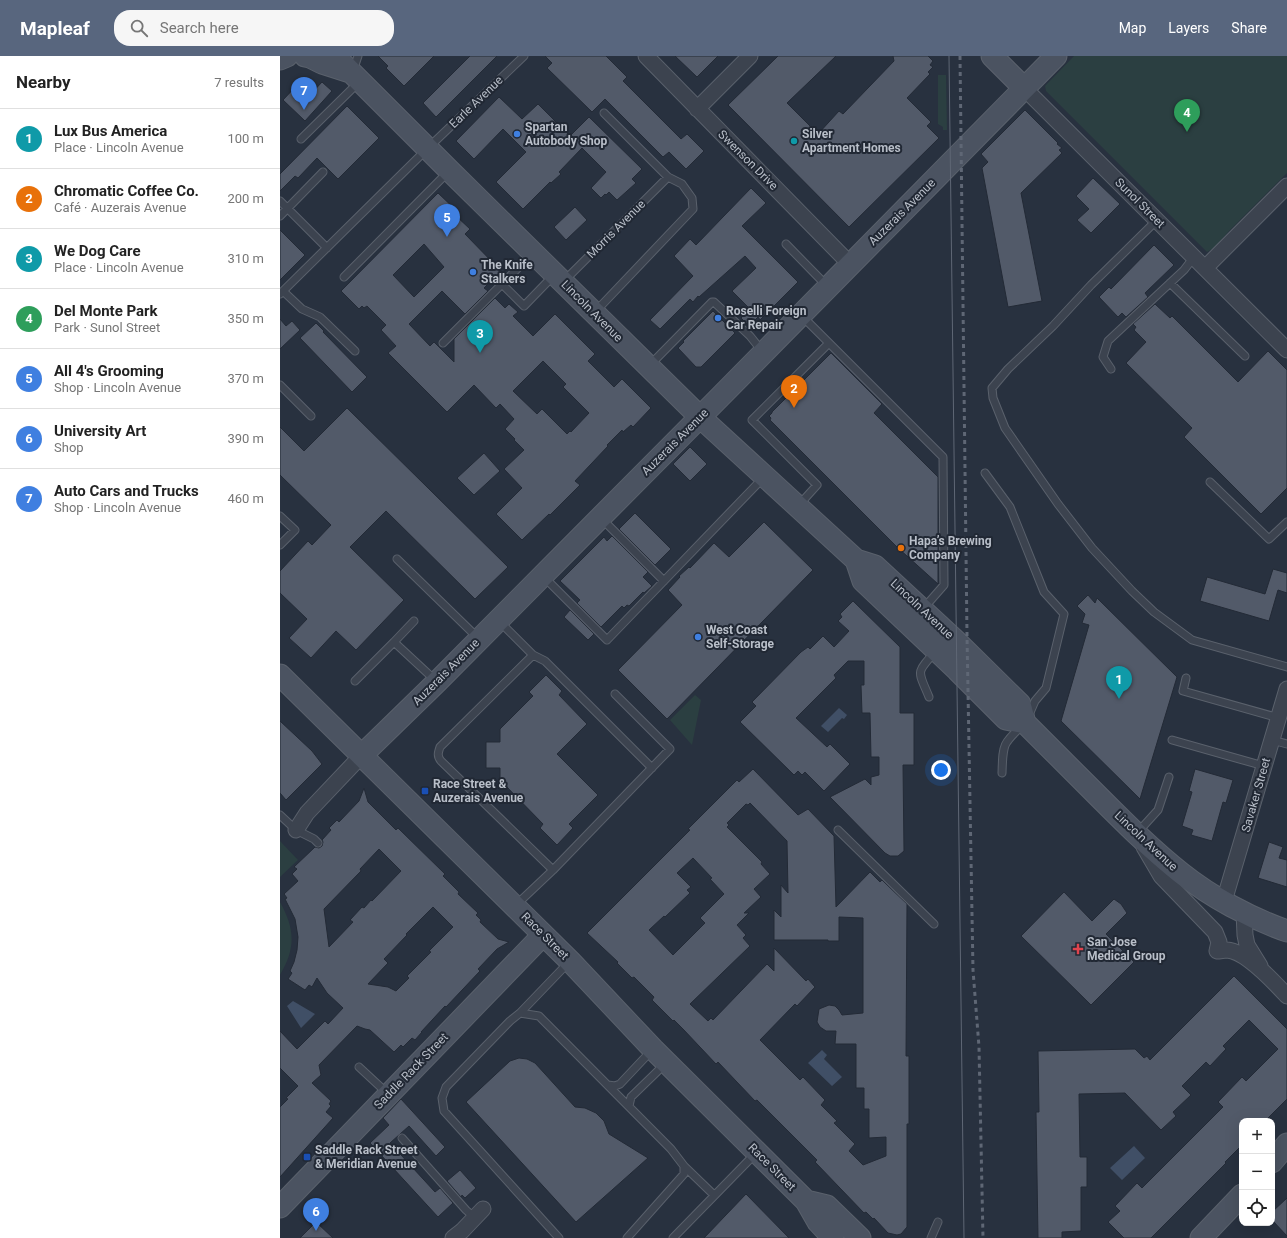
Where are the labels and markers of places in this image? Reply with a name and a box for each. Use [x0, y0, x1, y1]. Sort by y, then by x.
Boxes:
pin: 7 [291, 77, 317, 110]
pin: 4 [1174, 99, 1200, 132]
place label: Spartan Autobody Shop [525, 120, 608, 148]
place label: Silver Apartment Homes [802, 127, 901, 155]
marker: Spartan Autobody Shop [512, 129, 522, 139]
marker: Silver Apartment Homes [789, 136, 799, 146]
pin: 5 [434, 204, 460, 237]
place label: The Knife Stalkers [481, 258, 533, 286]
marker: The Knife Stalkers [468, 267, 478, 277]
place label: Roselli Foreign Car Repair [726, 304, 807, 332]
marker: Roselli Foreign Car Repair [713, 313, 723, 323]
pin: 3 [467, 320, 493, 353]
pin: 2 [781, 375, 807, 408]
place label: Hapa’s Brewing Company [909, 534, 992, 562]
marker: Hapa’s Brewing Company [896, 543, 906, 553]
place label: West Coast Self-Storage [706, 623, 775, 651]
marker: West Coast Self-Storage [693, 632, 703, 642]
pin: 1 [1106, 666, 1132, 699]
place label: Race Street & Auzerais Avenue [433, 777, 524, 805]
marker: Race Street & Auzerais Avenue [420, 786, 430, 796]
place label: San Jose Medical Group [1087, 935, 1166, 963]
marker: San Jose Medical Group [1072, 943, 1084, 955]
place label: Saddle Rack Street & Meridian Avenue [315, 1143, 417, 1171]
marker: Saddle Rack Street & Meridian Avenue [302, 1152, 312, 1162]
pin: 6 [303, 1198, 329, 1231]

